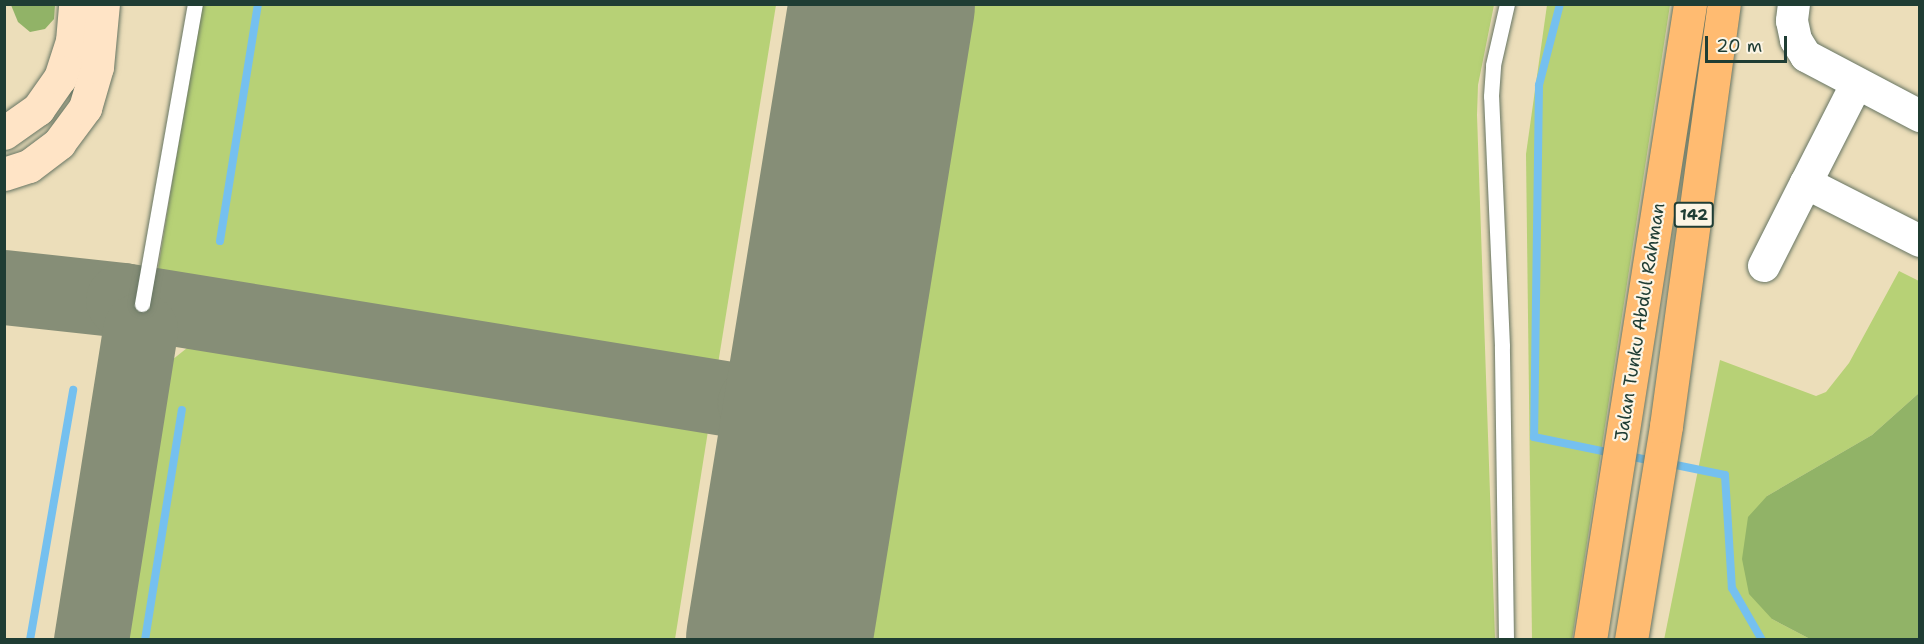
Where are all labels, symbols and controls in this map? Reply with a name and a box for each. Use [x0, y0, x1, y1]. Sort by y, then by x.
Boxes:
scale bar [1708, 24, 1790, 62]
text: 20 m [1716, 34, 1762, 58]
street label: Jalan Tunku Abdul Rahman [1610, 201, 1670, 443]
road number: 142 [1673, 202, 1715, 228]

